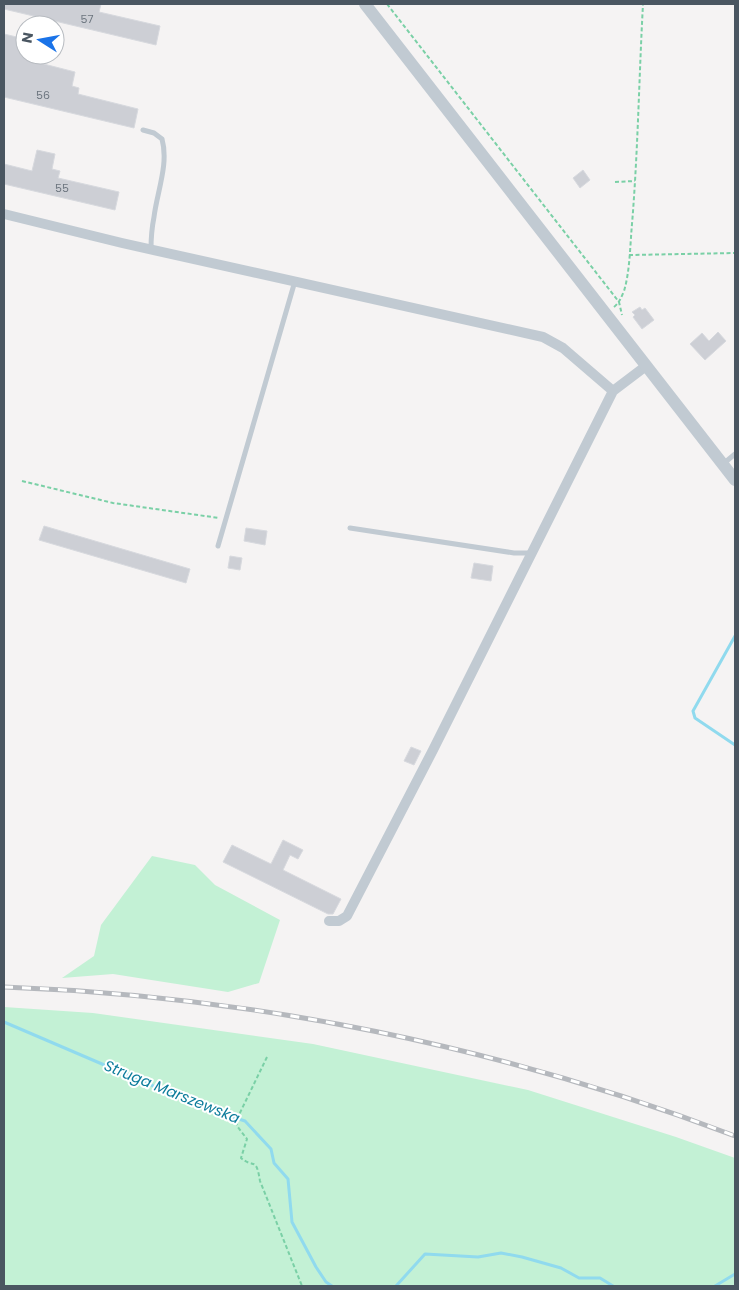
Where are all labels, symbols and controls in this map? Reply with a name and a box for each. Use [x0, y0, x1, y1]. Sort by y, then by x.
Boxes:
house number: 57 [81, 11, 93, 27]
north arrow [15, 15, 65, 65]
text: N [16, 30, 38, 45]
house number: 56 [36, 87, 50, 103]
house number: 55 [55, 180, 69, 196]
water label: Struga Marszewska [101, 1055, 243, 1128]

